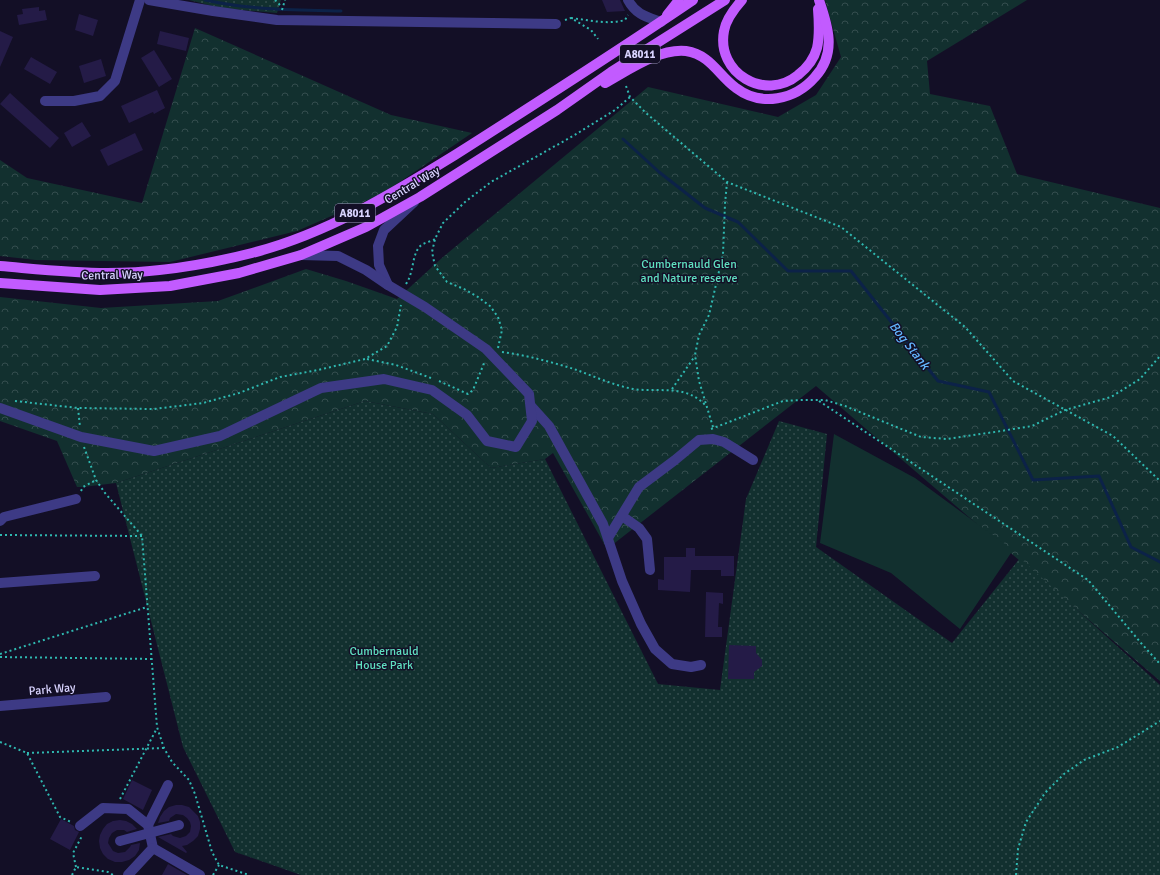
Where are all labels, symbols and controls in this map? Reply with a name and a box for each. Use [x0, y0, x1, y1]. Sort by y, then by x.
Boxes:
road number: A8011 [620, 45, 660, 63]
street label: Central Way [382, 163, 443, 208]
road number: A8011 [335, 204, 375, 222]
park label: Cumbernauld Glen and Nature reserve [641, 257, 737, 286]
street label: Central Way [81, 267, 143, 284]
water label: Bog Stank [886, 318, 934, 374]
park label: Cumbernauld House Park [349, 644, 419, 673]
street label: Park Way [28, 680, 76, 699]

